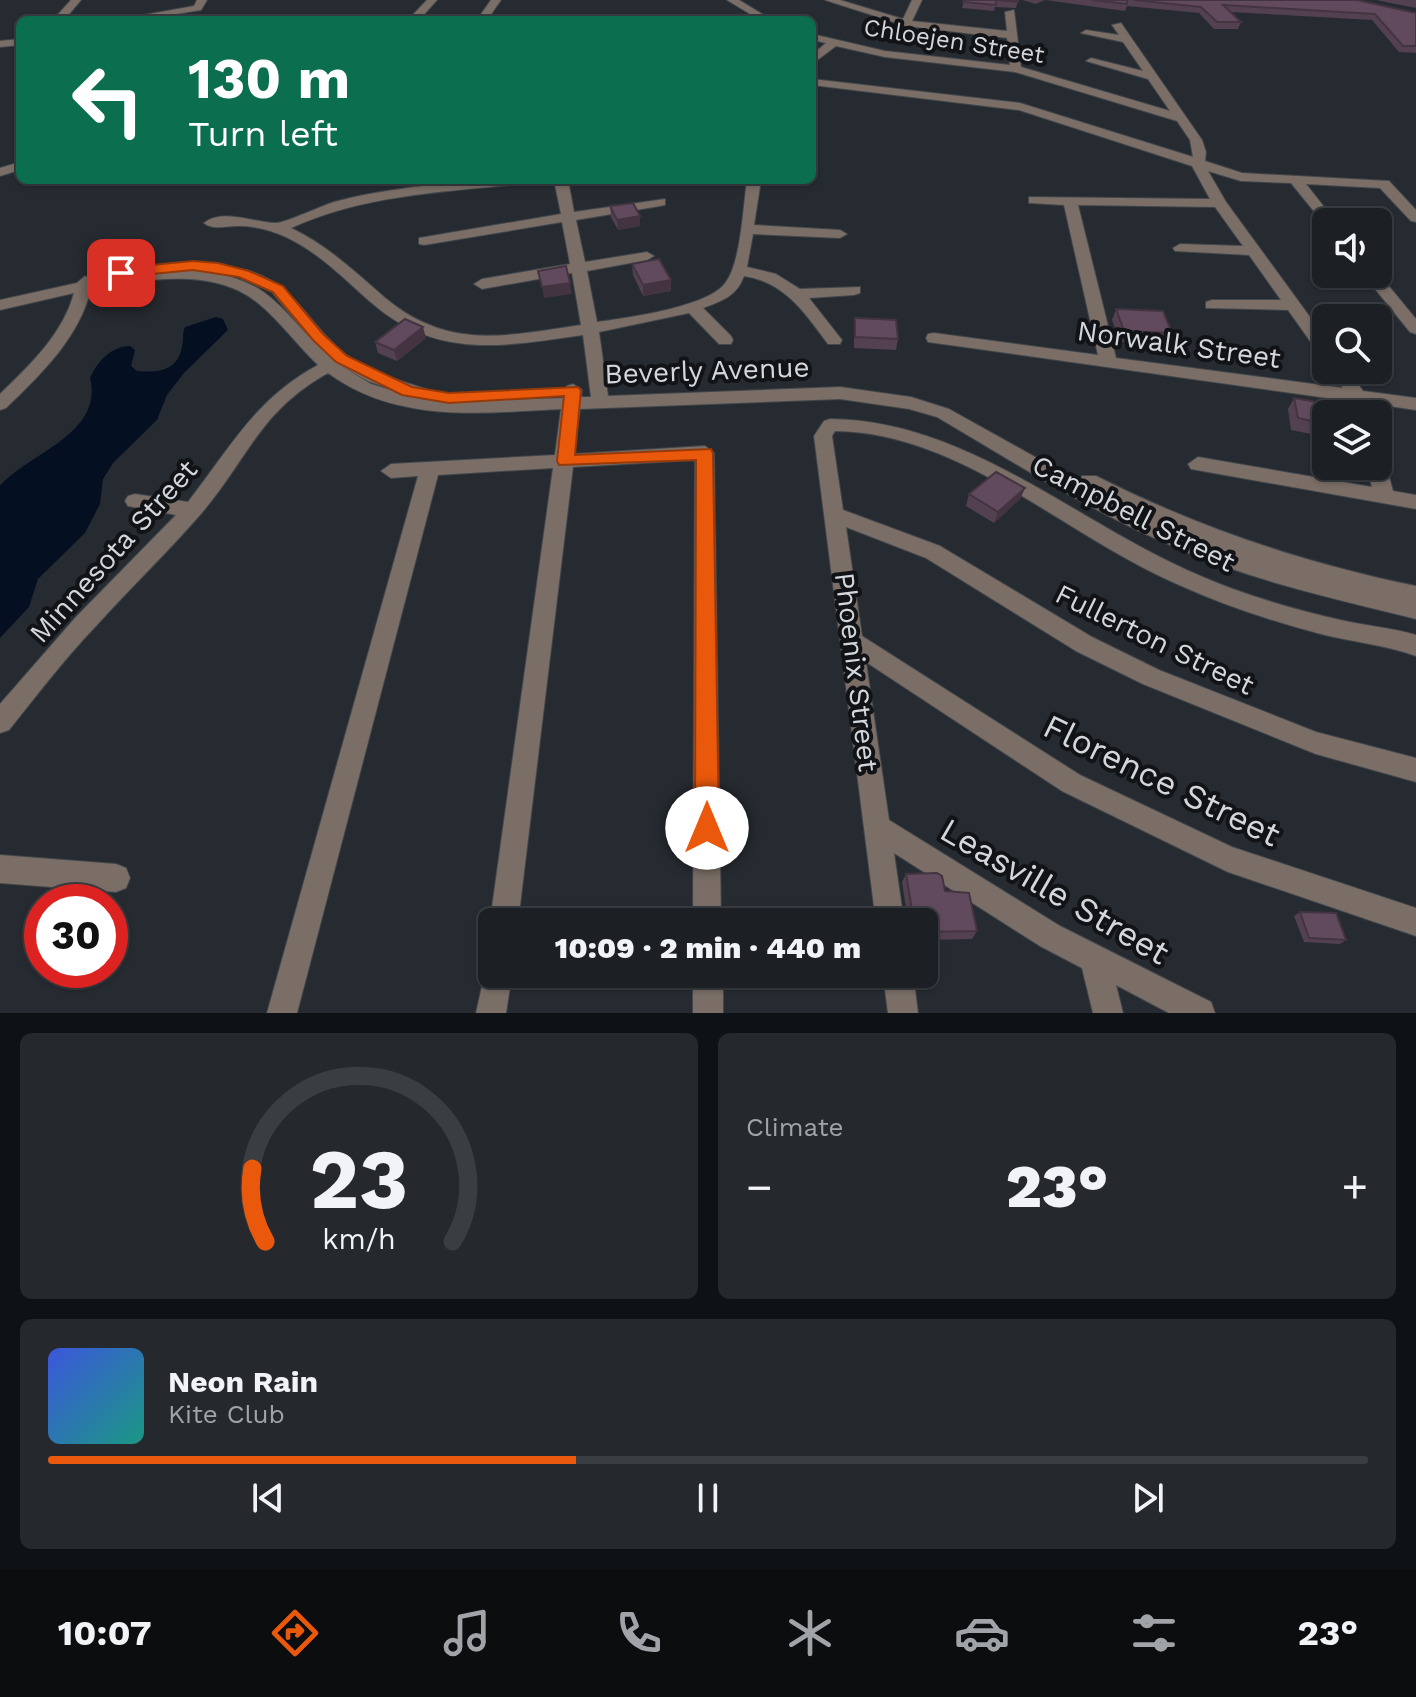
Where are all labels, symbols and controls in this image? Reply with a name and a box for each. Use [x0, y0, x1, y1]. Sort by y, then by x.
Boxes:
street label: Chloejen Street [862, 13, 1046, 69]
text: 130 m [188, 46, 350, 112]
icon: left [56, 48, 160, 152]
text: Turn left [188, 113, 338, 155]
map controls [1312, 208, 1392, 480]
button: sound [1312, 208, 1392, 288]
pin [87, 239, 155, 307]
icon: arrive [99, 251, 143, 295]
button: search [1312, 304, 1392, 384]
street label: Norwalk Street [1075, 314, 1283, 375]
street label: Beverly Avenue [604, 350, 810, 391]
button: layers [1312, 400, 1392, 480]
street label: Campbell Street [1027, 448, 1241, 579]
street label: Minnesota Street [23, 453, 204, 649]
street label: Phoenix Street [828, 571, 885, 774]
street label: Fullerton Street [1050, 577, 1260, 702]
street label: Florence Street [1037, 705, 1287, 855]
position arrow [665, 786, 749, 870]
street label: Leasville Street [934, 809, 1176, 973]
speed limit sign: 30 [24, 884, 128, 988]
text: 10:09 · 2 min · 440 m [555, 930, 861, 965]
text: Climate [746, 1112, 844, 1142]
text: 23 [310, 1131, 408, 1228]
text: 23° [1006, 1151, 1108, 1222]
text: − [746, 1161, 773, 1213]
text: + [1341, 1161, 1368, 1213]
text: km/h [322, 1222, 396, 1256]
text: Neon Rain [168, 1364, 318, 1399]
text: Kite Club [168, 1399, 285, 1429]
icon: previous [246, 1476, 290, 1520]
icon: pause [686, 1476, 730, 1520]
icon: next [1126, 1476, 1170, 1520]
icon: directions [267, 1605, 323, 1661]
icon: music [439, 1605, 495, 1661]
icon: phone [611, 1605, 667, 1661]
icon: climate [782, 1605, 838, 1661]
icon: car [954, 1605, 1010, 1661]
icon: filters [1126, 1605, 1182, 1661]
text: 10:07 [58, 1612, 152, 1654]
text: 23° [1297, 1612, 1358, 1654]

